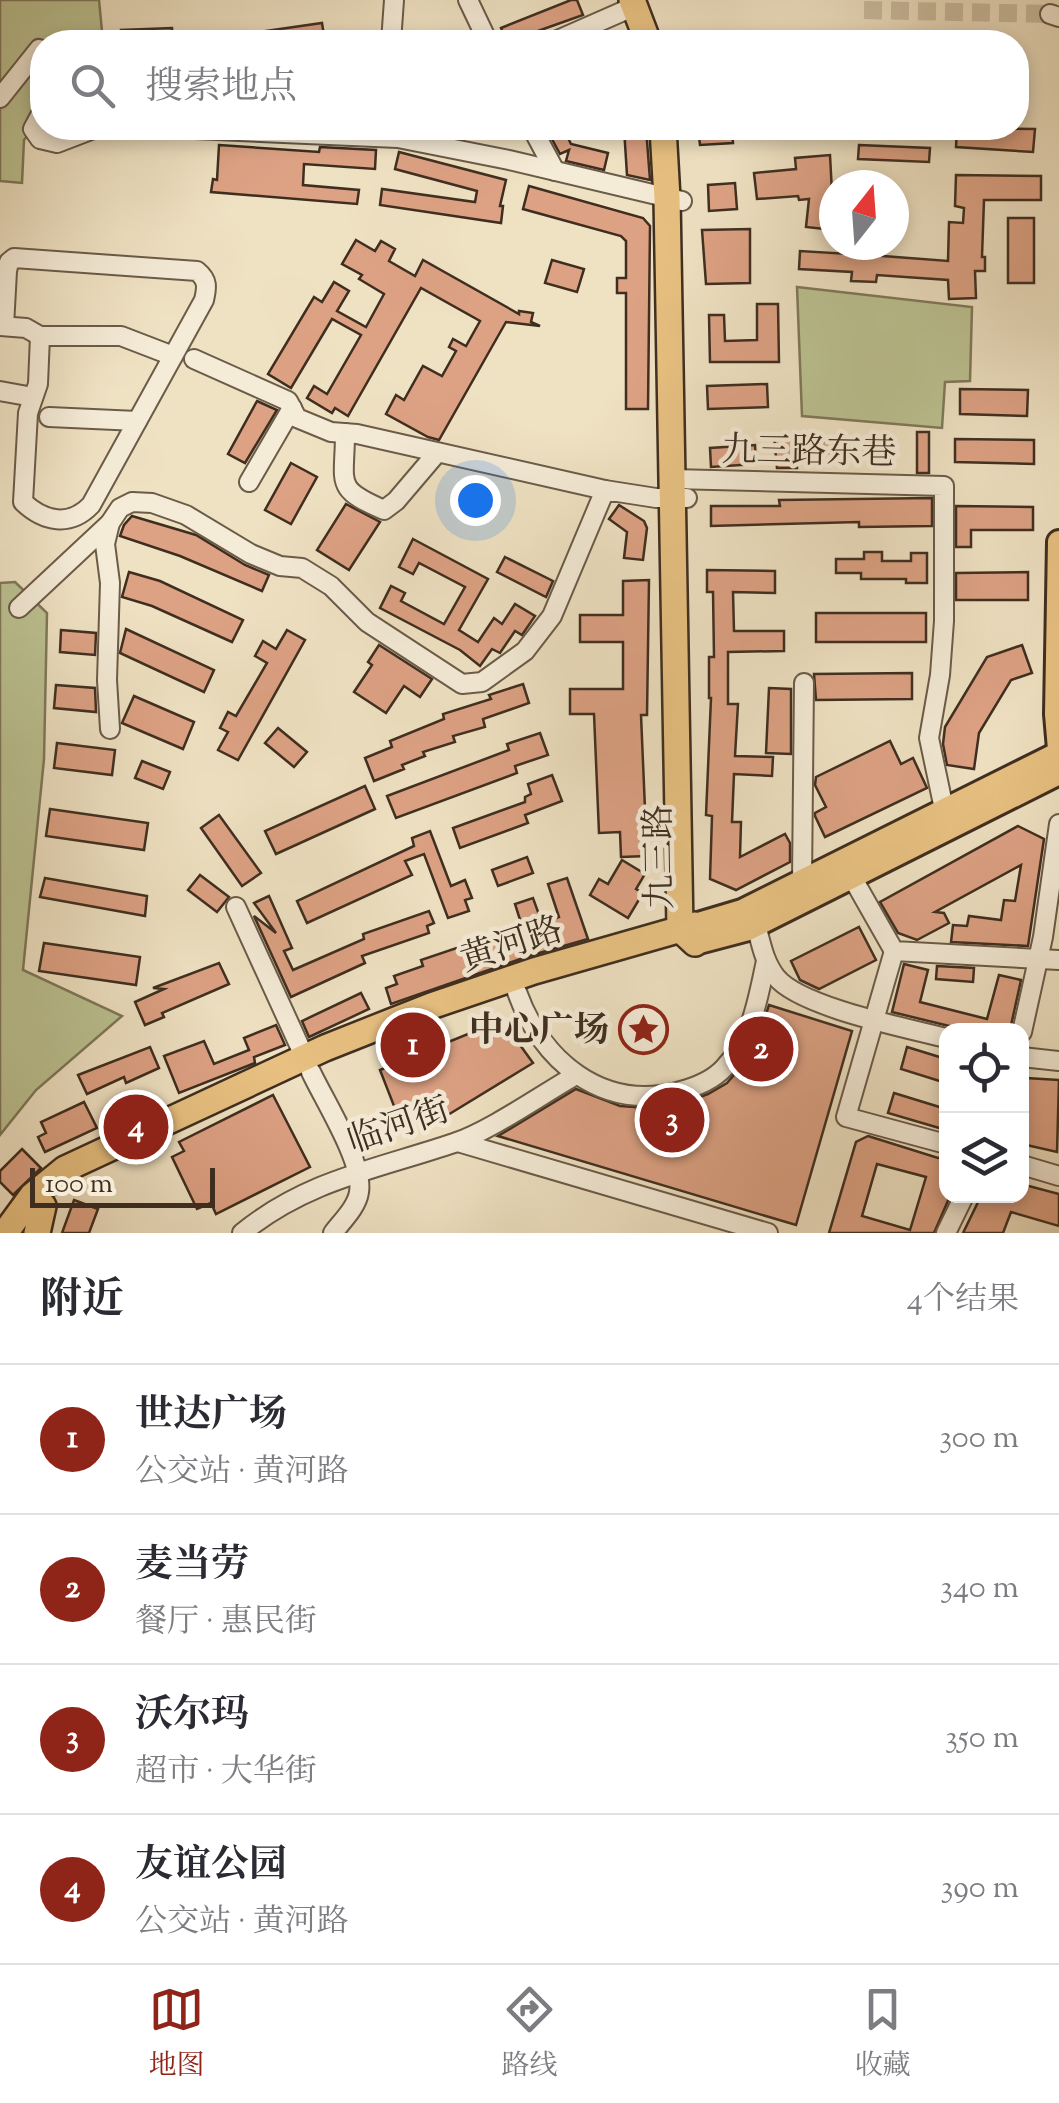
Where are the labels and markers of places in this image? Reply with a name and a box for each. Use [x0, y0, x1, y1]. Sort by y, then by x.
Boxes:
place icon: 中心广场 [618, 1003, 670, 1055]
place label: 中心广场 [469, 1007, 609, 1058]
pin: 1 [380, 1008, 446, 1082]
pin: 2 [728, 1012, 794, 1086]
pin: 3 [640, 1082, 704, 1158]
pin: 4 [104, 1090, 168, 1164]

